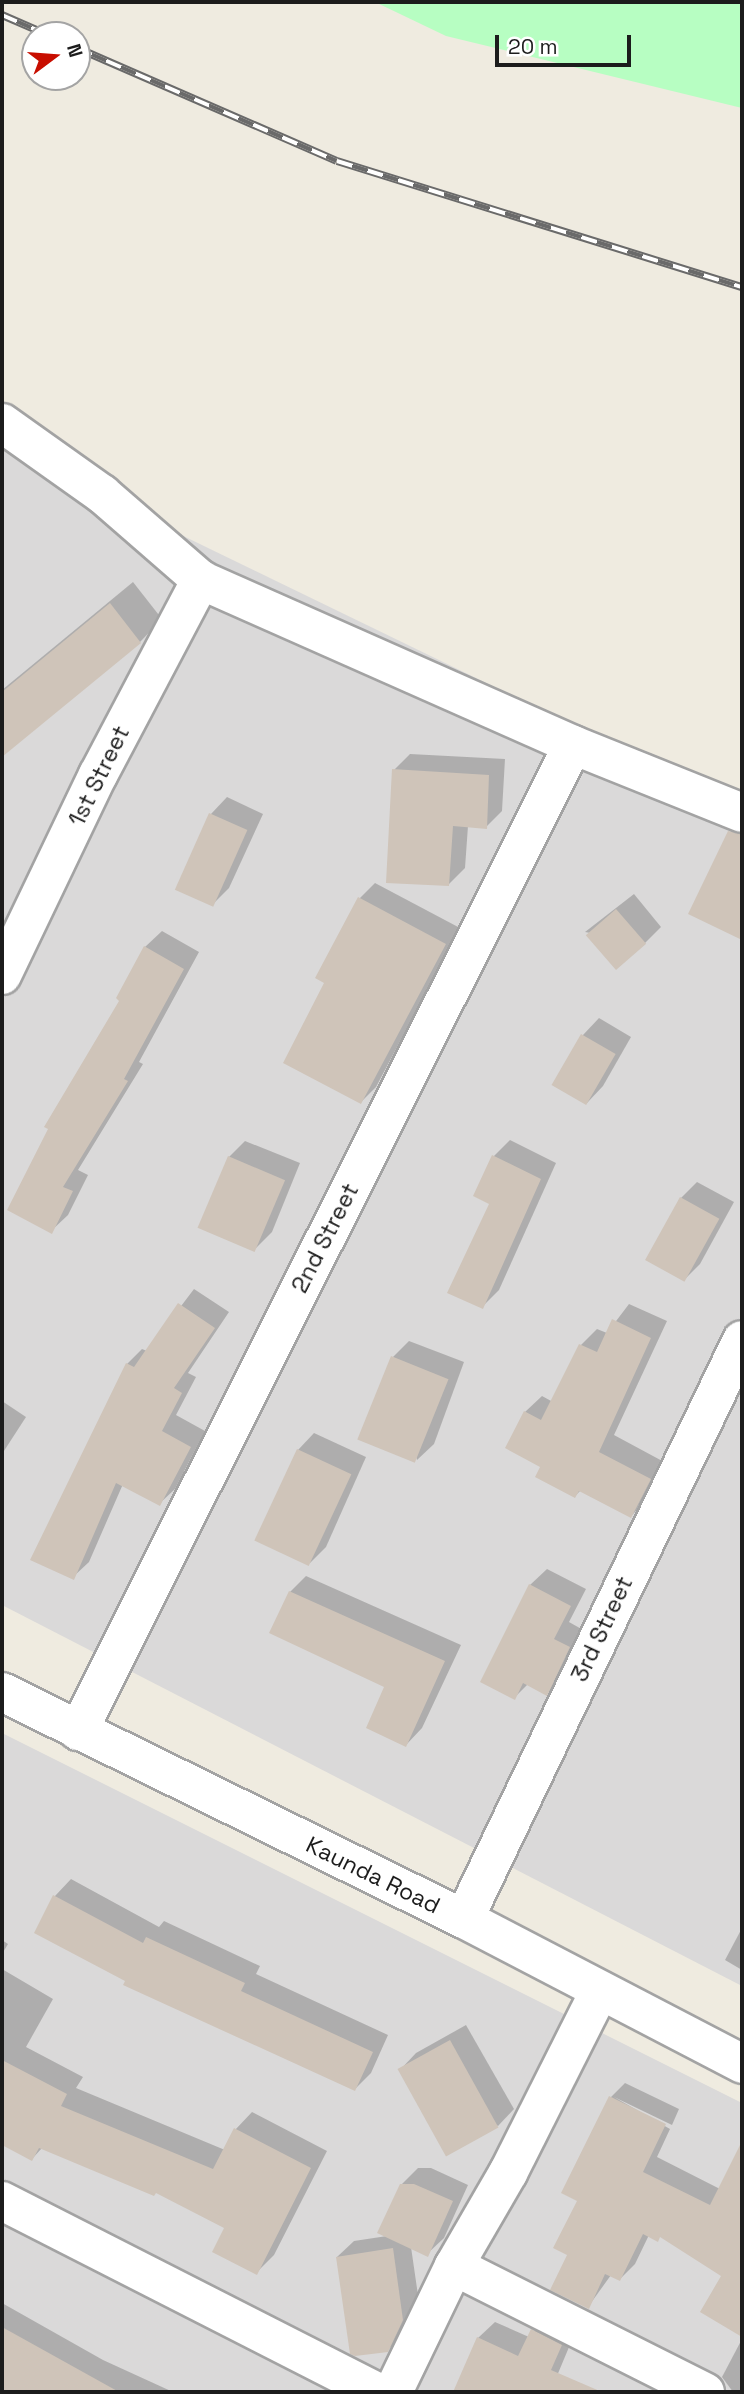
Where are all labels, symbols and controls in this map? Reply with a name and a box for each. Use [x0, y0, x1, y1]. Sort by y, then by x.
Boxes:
north arrow [21, 21, 91, 91]
scale bar [499, 21, 636, 65]
text: 20 m [508, 33, 558, 60]
text: N [61, 41, 89, 60]
street label: 1st Street [63, 721, 135, 831]
street label: 2nd Street [286, 1179, 364, 1297]
street label: 3rd Street [566, 1572, 638, 1686]
street label: Kaunda Road [302, 1831, 444, 1919]

